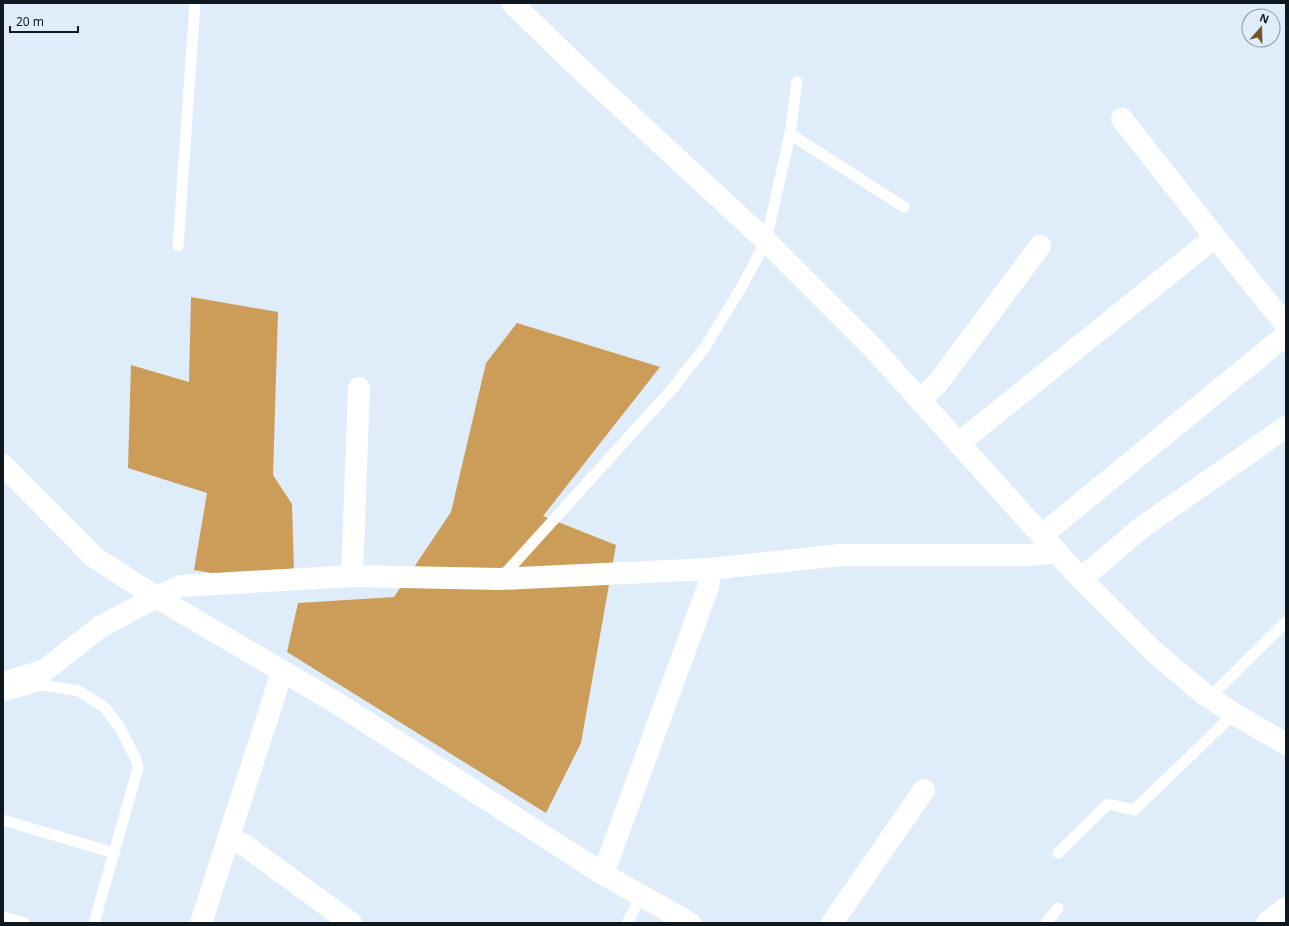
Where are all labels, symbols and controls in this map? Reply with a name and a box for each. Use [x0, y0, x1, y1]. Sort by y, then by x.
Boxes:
scale bar [10, 8, 78, 34]
north arrow [1241, 8, 1281, 48]
text: N [1258, 10, 1271, 27]
text: 20 m [16, 13, 44, 30]

